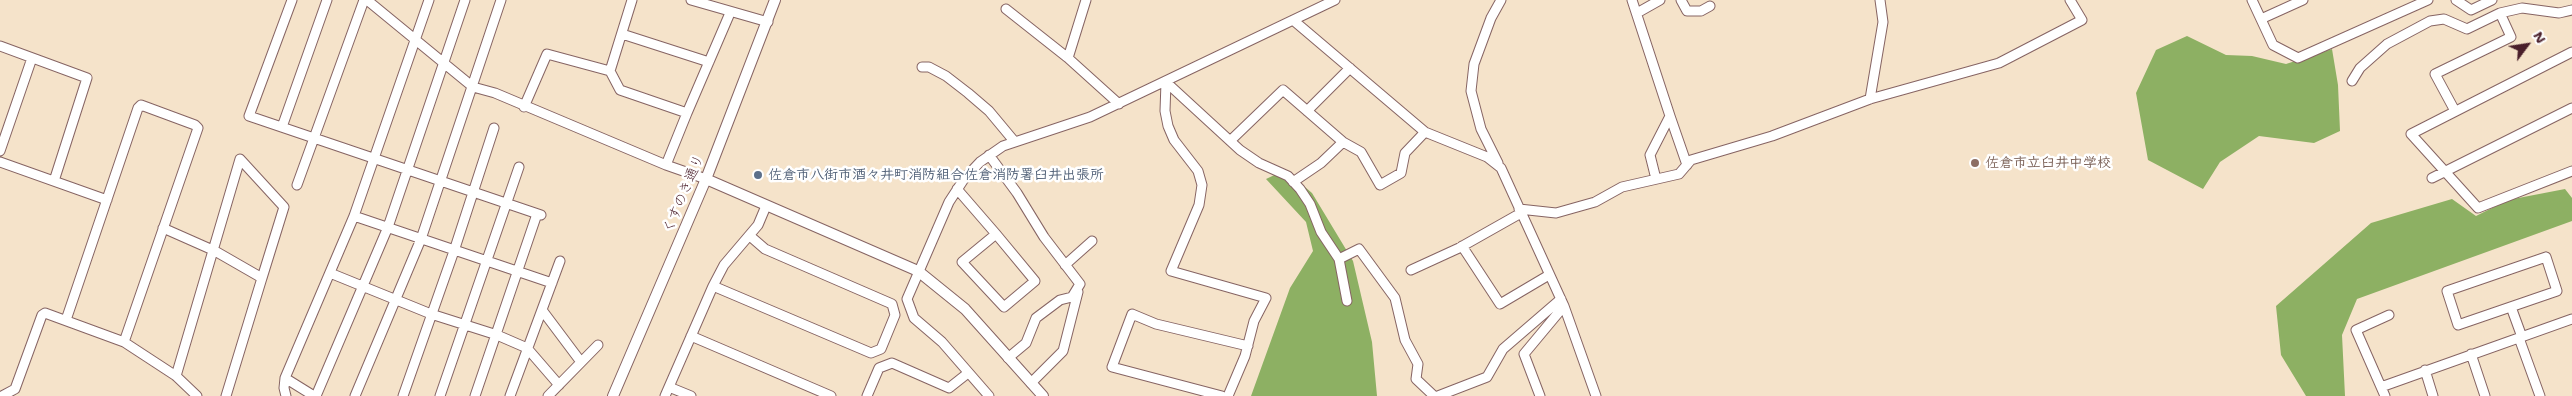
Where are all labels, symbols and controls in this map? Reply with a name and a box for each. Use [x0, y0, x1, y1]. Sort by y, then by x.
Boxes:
north arrow [2502, 20, 2552, 70]
text: N [2529, 28, 2550, 47]
street label: くすのき通り [660, 152, 708, 236]
place label: 佐倉市立臼井中学校 [1985, 155, 2111, 171]
marker: 佐倉市立臼井中学校 [1969, 157, 1981, 169]
place label: 佐倉市八街市酒々井町消防組合佐倉消防署臼井出張所 [768, 167, 1104, 183]
marker: 佐倉市八街市酒々井町消防組合佐倉消防署臼井出張所 [752, 169, 764, 181]

